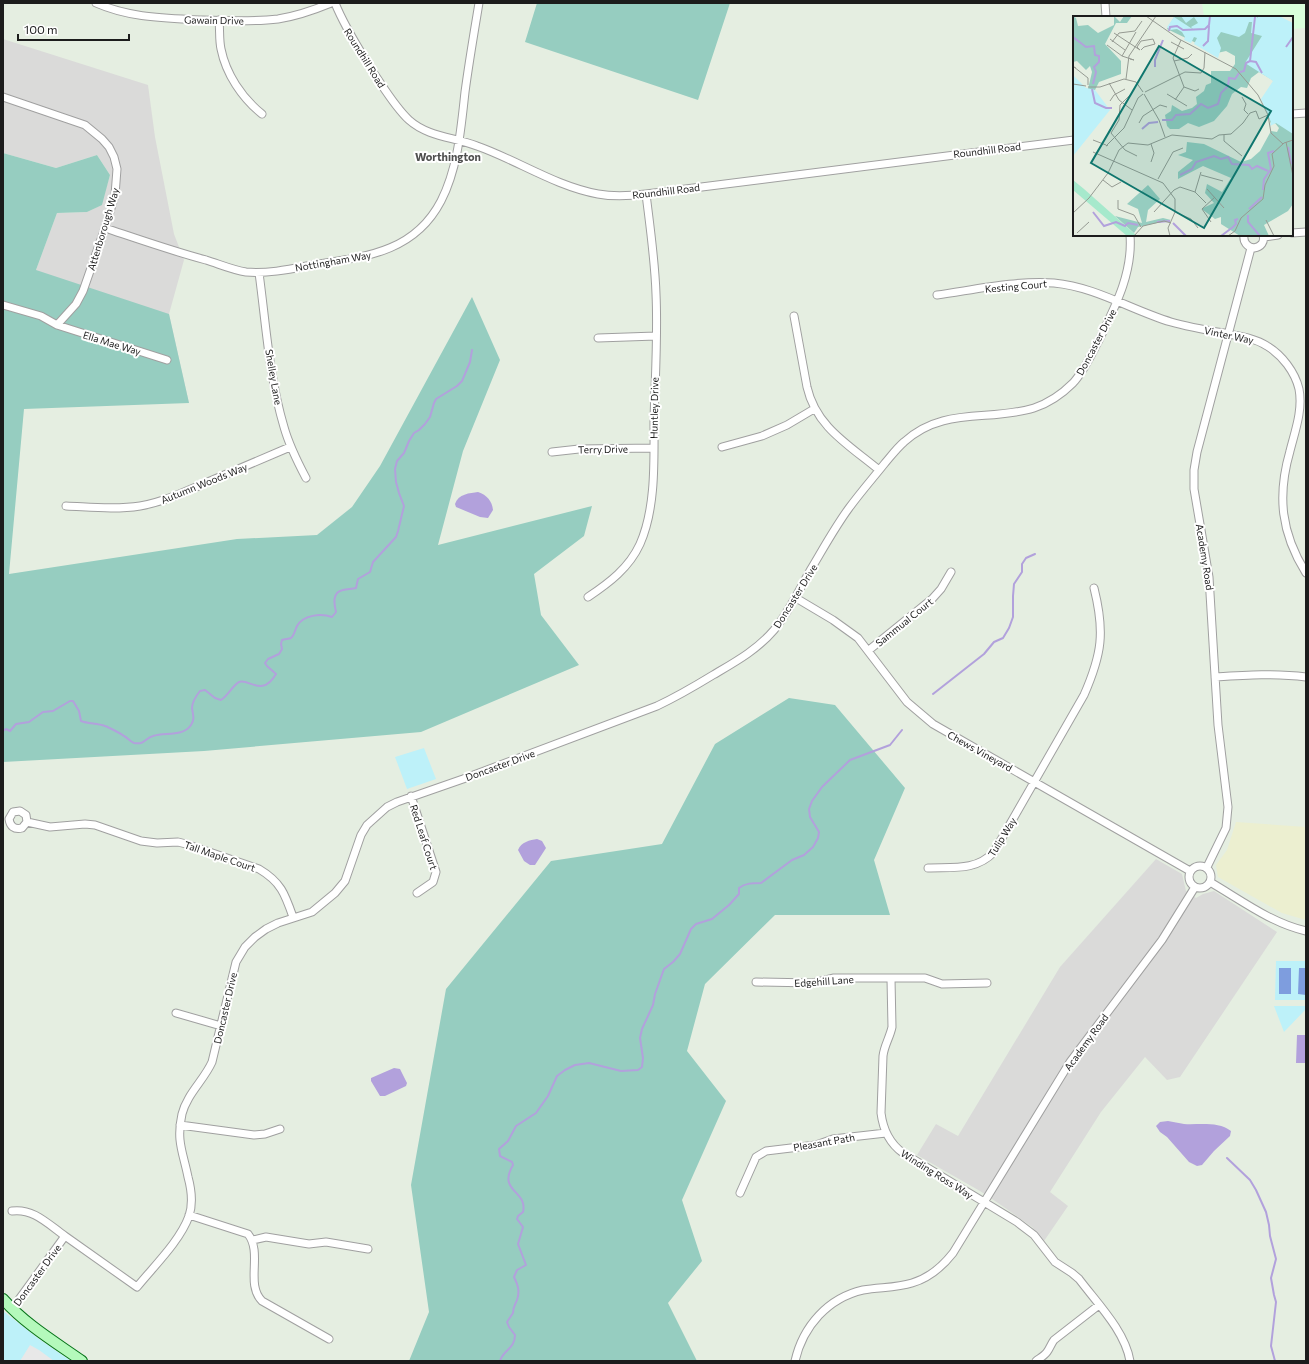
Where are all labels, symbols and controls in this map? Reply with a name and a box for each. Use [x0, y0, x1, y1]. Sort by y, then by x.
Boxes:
street label: Gawain Drive [184, 13, 244, 27]
scale bar [18, 16, 129, 42]
inset map [1073, 16, 1293, 236]
text: 100 m [24, 22, 58, 36]
street label: Roundhill Road [342, 26, 388, 90]
street label: Roundhill Road [952, 140, 1022, 160]
district label: Worthington [415, 150, 481, 163]
street label: Roundhill Road [631, 181, 701, 201]
street label: Attenborough Way [85, 186, 121, 272]
street label: Nottingham Way [294, 248, 372, 274]
street label: Kesting Court [984, 277, 1048, 295]
street label: Doncaster Drive [1074, 307, 1118, 377]
street label: Vinter Way [1203, 324, 1255, 346]
street label: Ella Mae Way [82, 328, 142, 358]
street label: Shelley Lane [263, 348, 285, 406]
street label: Huntley Drive [647, 377, 661, 439]
street label: Terry Drive [578, 443, 628, 455]
street label: Autumn Woods Way [159, 460, 249, 506]
street label: Academy Road [1194, 523, 1216, 591]
street label: Doncaster Drive [771, 562, 819, 630]
street label: Sammual Court [873, 595, 935, 649]
street label: Chews Vineyard [945, 728, 1015, 774]
street label: Doncaster Drive [464, 747, 536, 783]
street label: Red Leaf Court [408, 803, 440, 871]
street label: Tulip Way [985, 815, 1019, 859]
street label: Tall Maple Court [183, 838, 257, 874]
street label: Doncaster Drive [211, 971, 239, 1045]
street label: Edgehill Lane [794, 973, 854, 989]
street label: Academy Road [1061, 1011, 1111, 1073]
street label: Pleasant Path [792, 1131, 856, 1153]
street label: Winding Ross Way [899, 1147, 975, 1201]
street label: Doncaster Drive [11, 1242, 63, 1308]

